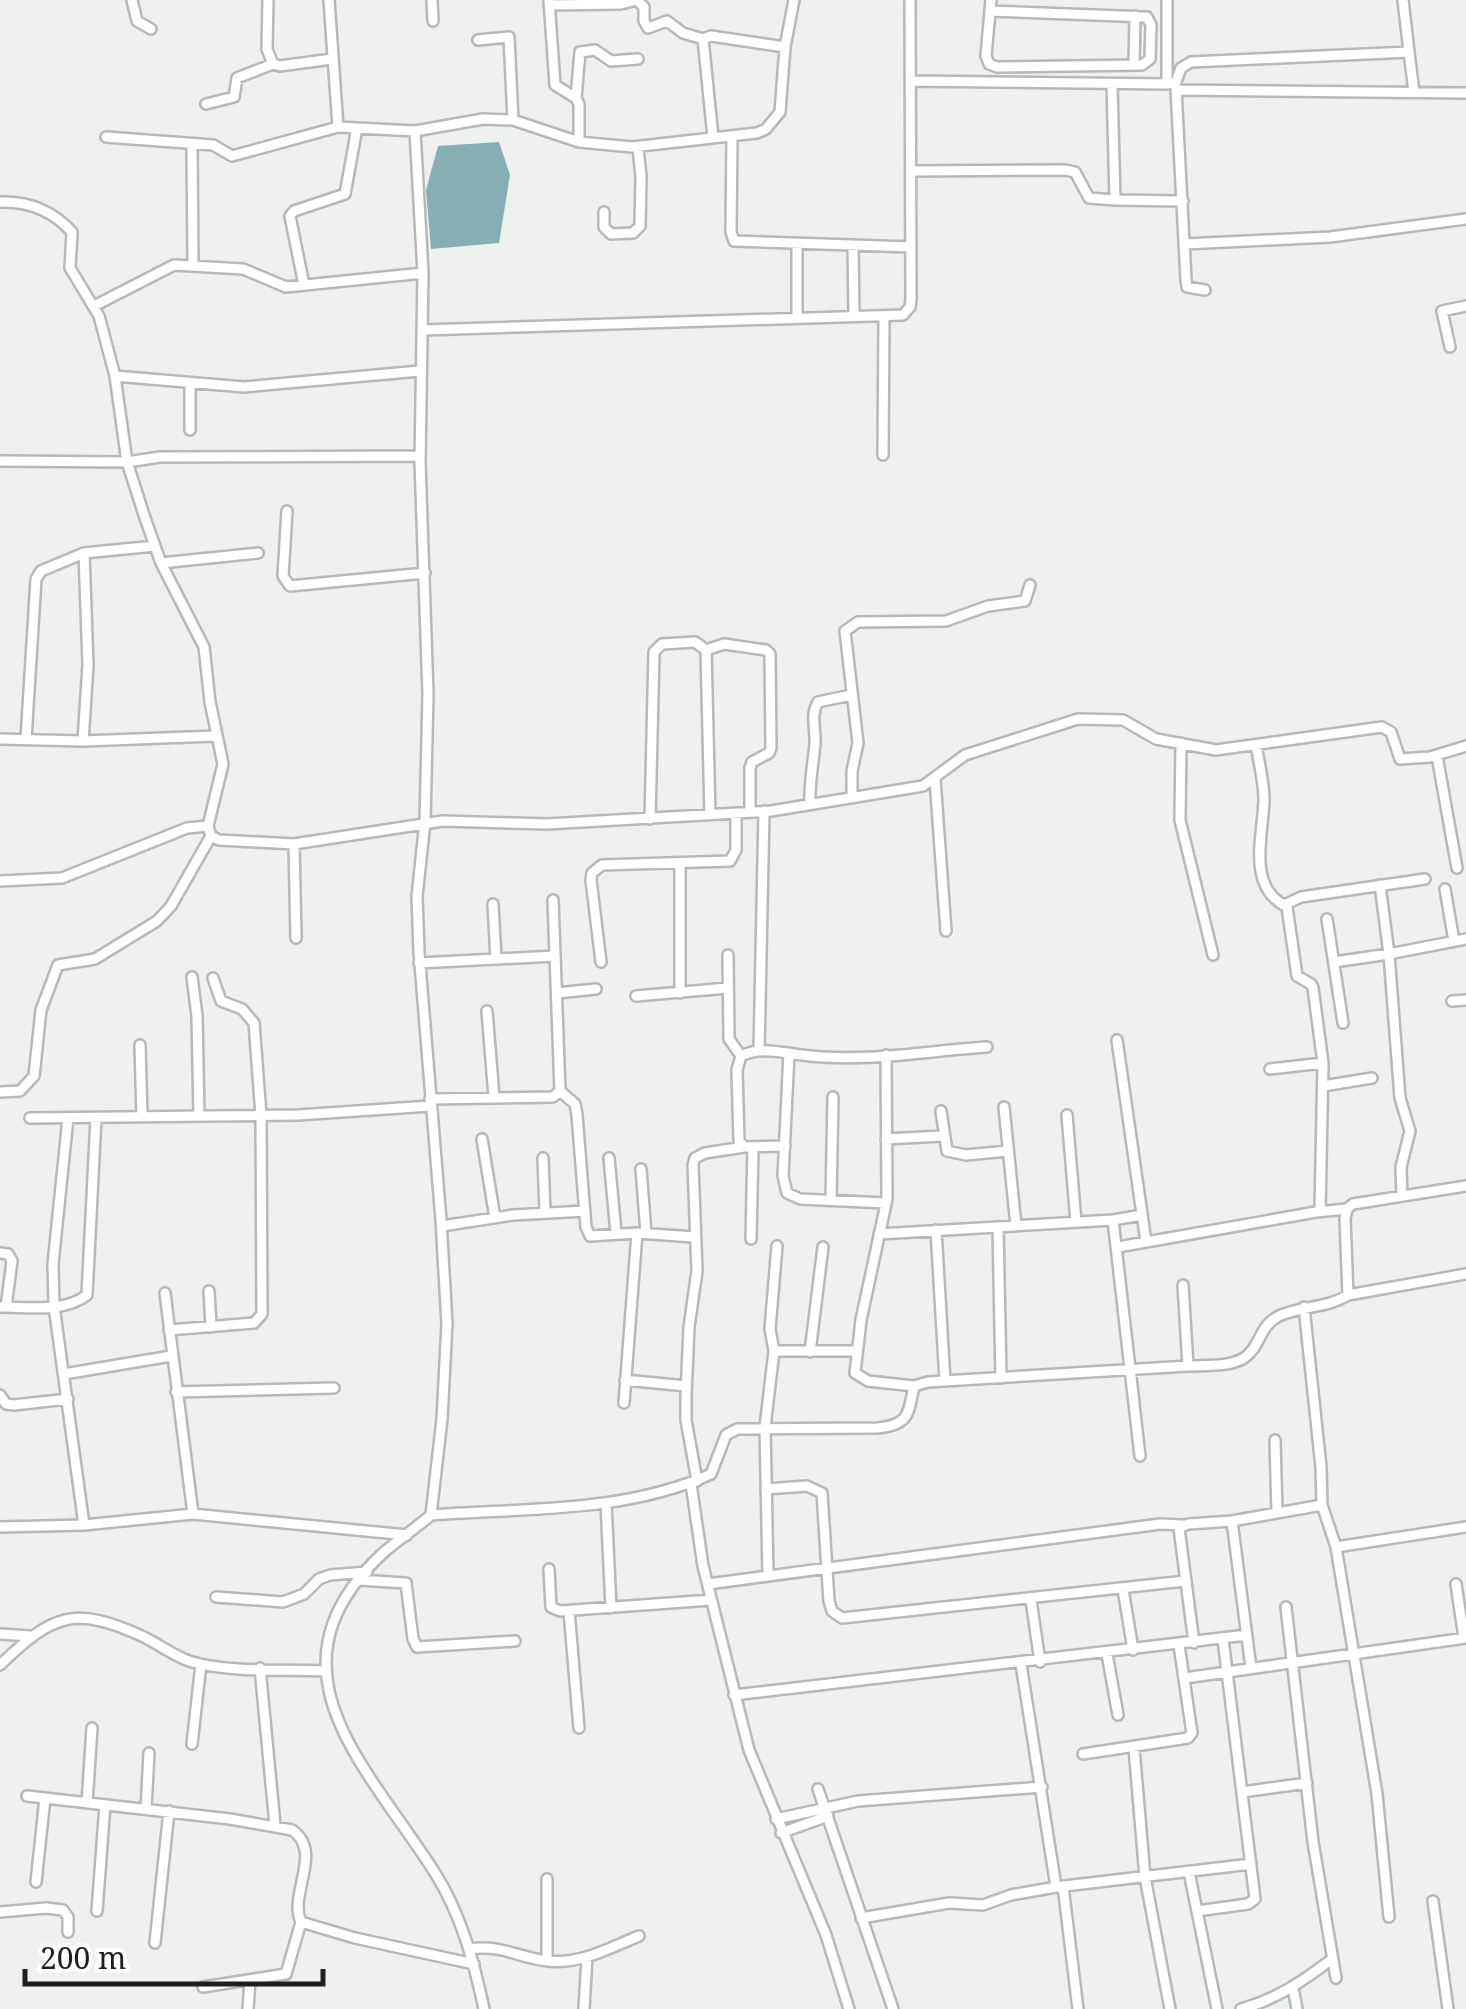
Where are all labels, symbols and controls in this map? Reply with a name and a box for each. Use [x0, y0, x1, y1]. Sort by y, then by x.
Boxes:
scale bar [25, 1924, 322, 1986]
text: 200 m [40, 1937, 126, 1978]

